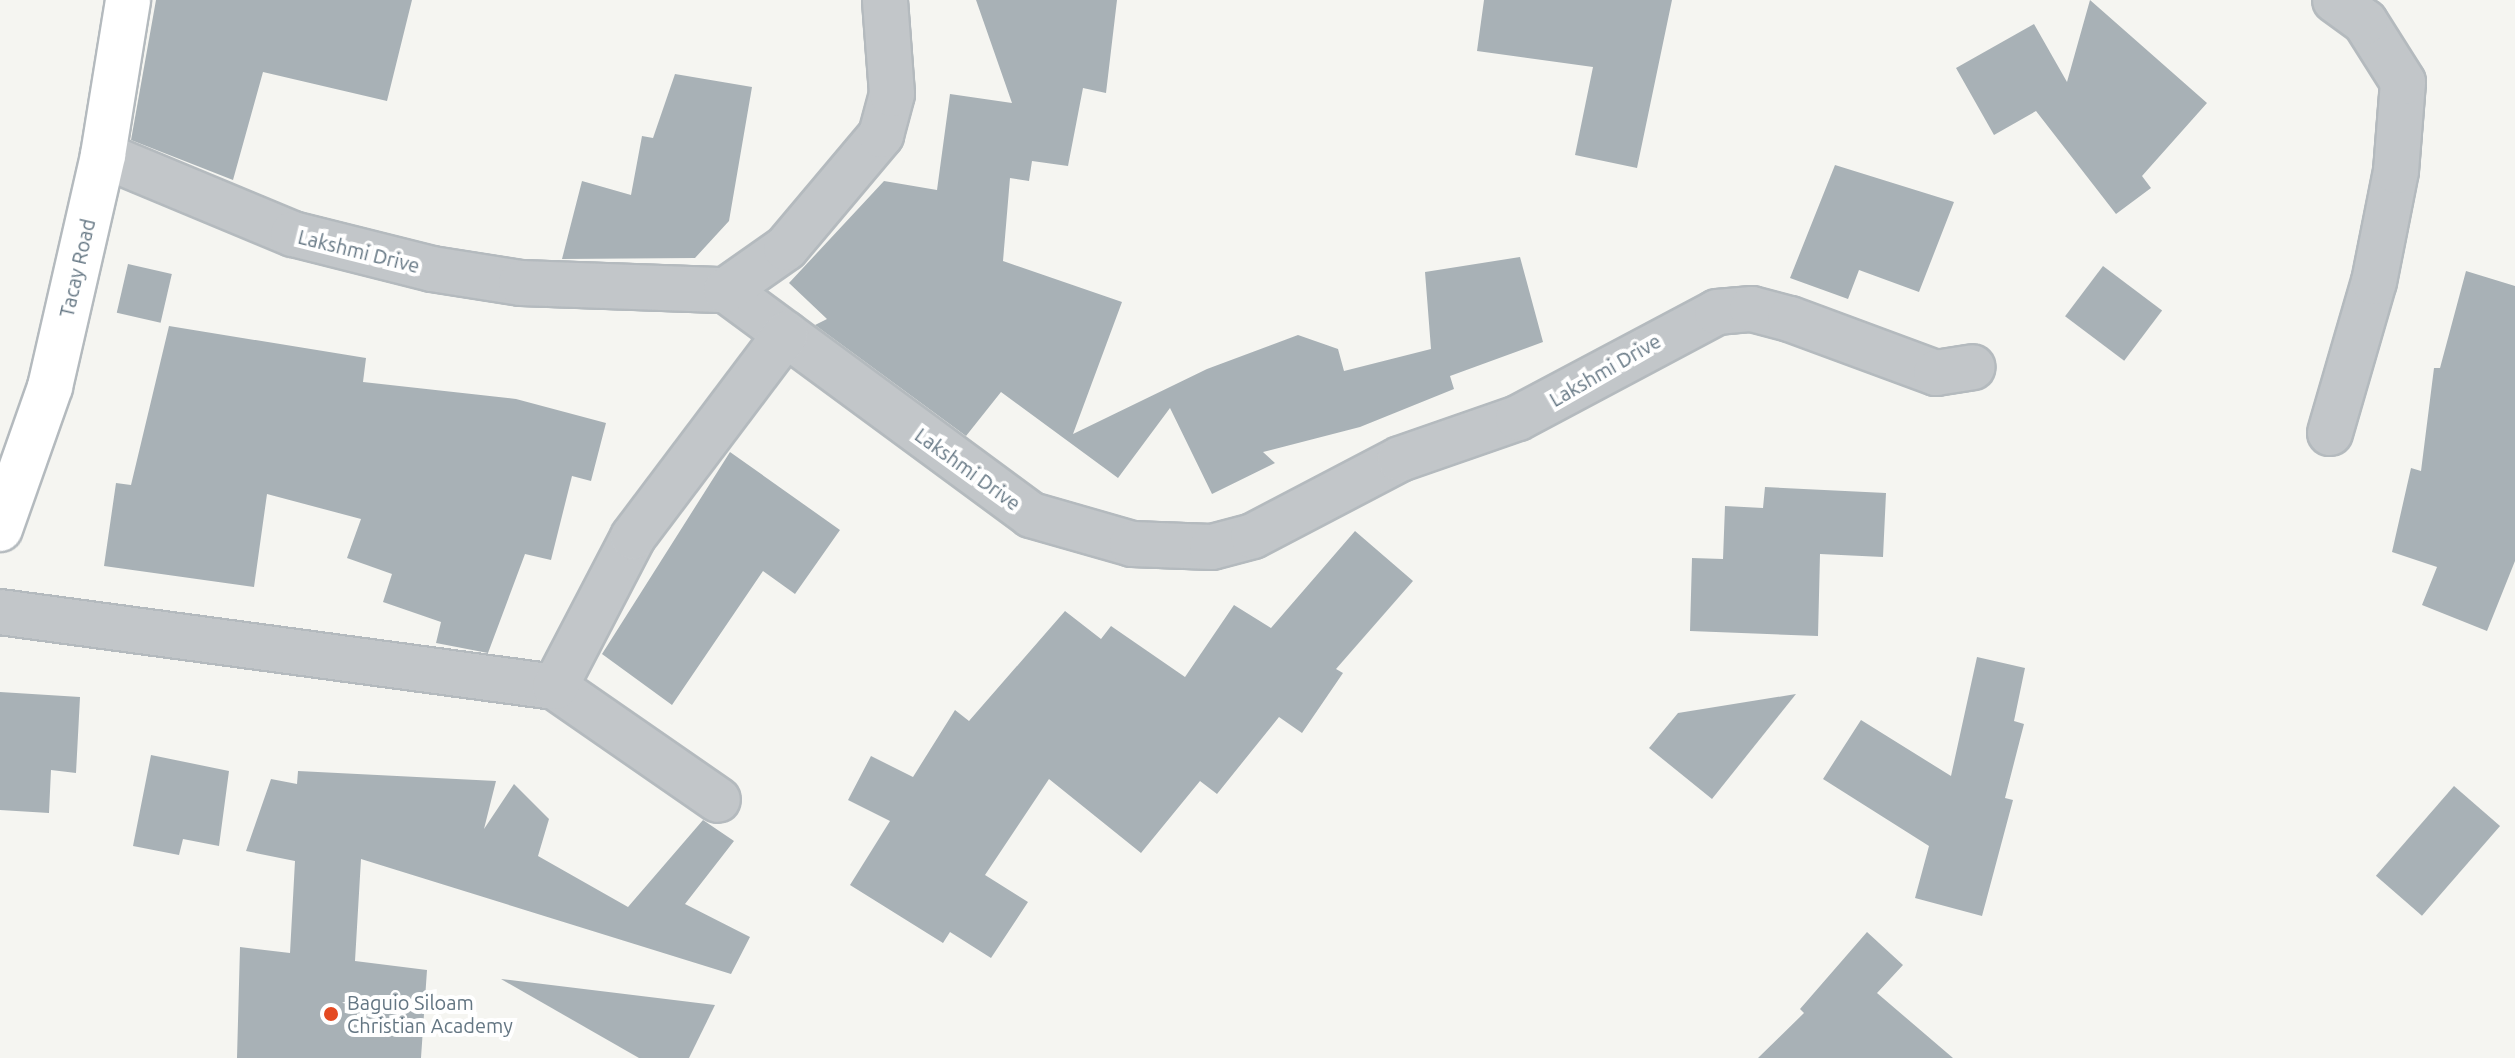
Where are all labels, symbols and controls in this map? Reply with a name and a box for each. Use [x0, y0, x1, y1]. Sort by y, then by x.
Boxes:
street label: Tacay Road [54, 216, 100, 320]
street label: Lakshmi Drive [296, 224, 422, 278]
street label: Lakshmi Drive [1545, 328, 1665, 412]
street label: Lakshmi Drive [911, 423, 1025, 515]
place label: Baguio Siloam Christian Academy [347, 990, 513, 1037]
marker: Baguio Siloam Christian Academy [322, 1005, 340, 1023]

